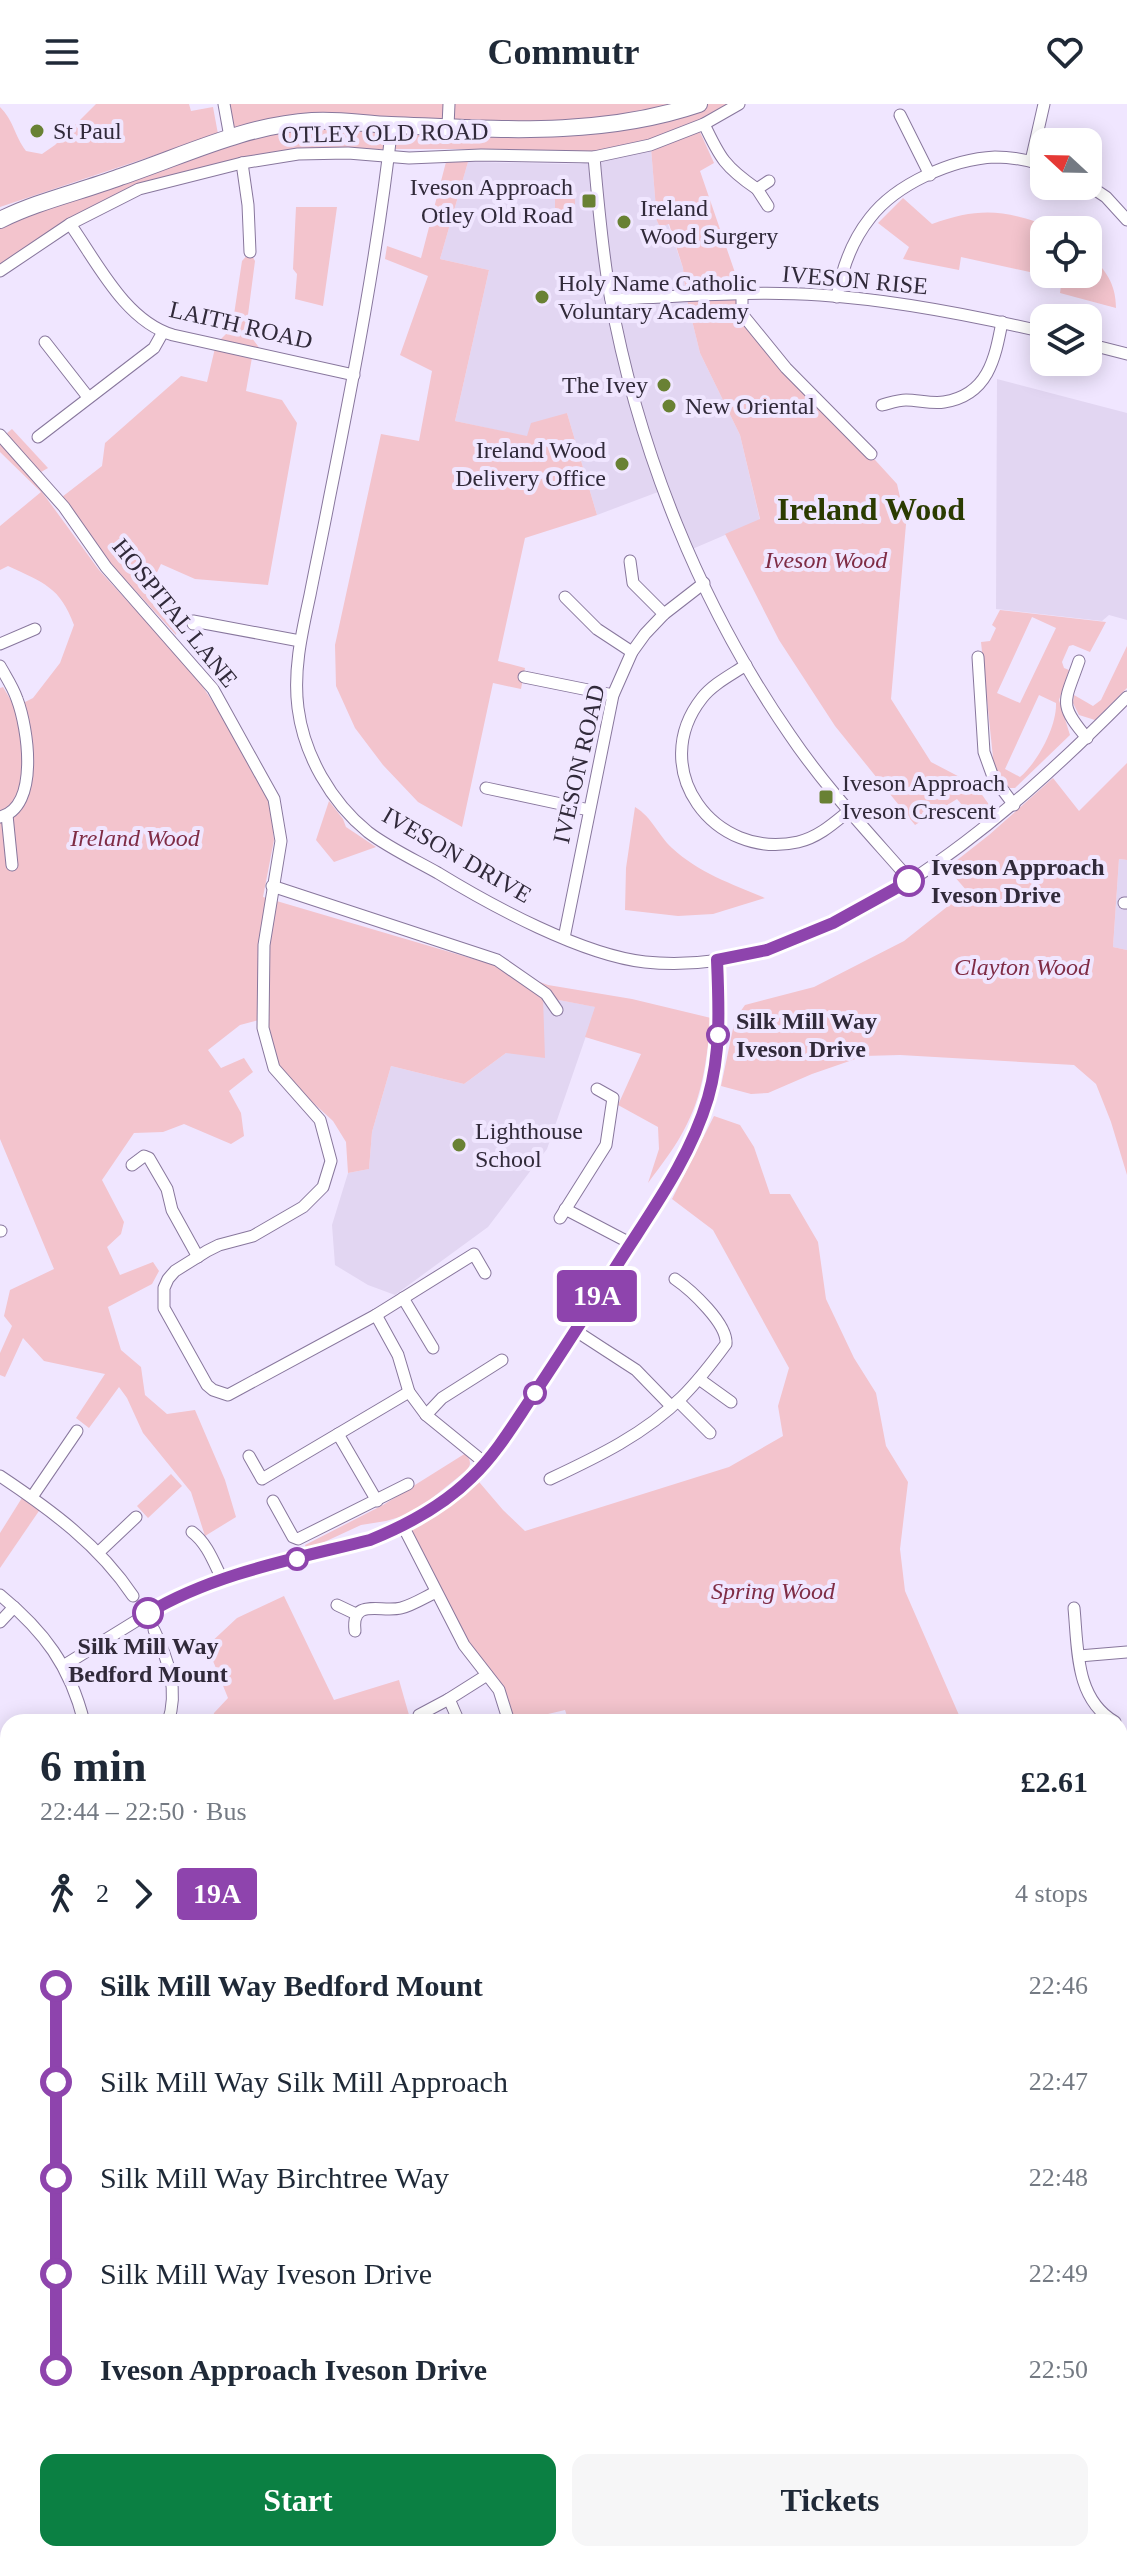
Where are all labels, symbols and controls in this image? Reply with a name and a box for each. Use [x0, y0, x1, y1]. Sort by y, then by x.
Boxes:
icon: menu [40, 30, 84, 74]
icon: heart [1043, 30, 1087, 74]
text: Commutr [488, 32, 639, 72]
place label: St Paul [53, 118, 122, 144]
street label: OTLEY OLD ROAD [281, 118, 489, 148]
marker: St Paul [28, 122, 46, 140]
north arrow [1030, 128, 1102, 200]
map controls [1030, 128, 1102, 376]
place label: Iveson Approach Otley Old Road [410, 174, 573, 228]
marker: Iveson Approach Otley Old Road [580, 192, 598, 210]
place label: Ireland Wood Surgery [640, 195, 778, 249]
marker: Ireland Wood Surgery [615, 213, 633, 231]
button: locate [1030, 216, 1102, 288]
street label: IVESON RISE [781, 261, 929, 299]
place label: Holy Name Catholic Voluntary Academy [558, 270, 757, 324]
marker: Holy Name Catholic Voluntary Academy [533, 288, 551, 306]
street label: LAITH ROAD [167, 296, 315, 354]
button: layers [1030, 304, 1102, 376]
place label: The Ivey [562, 372, 648, 398]
marker: The Ivey [655, 376, 673, 394]
place label: New Oriental [685, 393, 815, 419]
marker: New Oriental [660, 397, 678, 415]
place label: Ireland Wood Delivery Office [455, 437, 606, 491]
marker: Ireland Wood Delivery Office [613, 455, 631, 473]
district label: Ireland Wood [777, 491, 965, 527]
street label: HOSPITAL LANE [107, 534, 243, 692]
park label: Iveson Wood [764, 547, 888, 573]
street label: IVESON ROAD [548, 682, 610, 846]
place label: Iveson Approach Iveson Crescent [842, 770, 1005, 824]
marker: Iveson Approach Iveson Crescent [817, 788, 835, 806]
street label: IVESON DRIVE [378, 802, 536, 908]
park label: Ireland Wood [69, 825, 201, 851]
place label: Iveson Approach Iveson Drive [931, 854, 1105, 908]
marker: Iveson Approach Iveson Drive [894, 866, 924, 896]
park label: Clayton Wood [954, 954, 1091, 980]
place label: Silk Mill Way Iveson Drive [736, 1008, 877, 1062]
marker: Silk Mill Way Iveson Drive [707, 1024, 729, 1046]
place label: Lighthouse School [475, 1118, 583, 1172]
marker: Lighthouse School [450, 1136, 468, 1154]
line badge: 19A [551, 1270, 643, 1322]
text: 19A [573, 1280, 621, 1311]
unlabelled marker [524, 1382, 546, 1404]
unlabelled marker [286, 1548, 308, 1570]
park label: Spring Wood [711, 1578, 836, 1604]
marker: Silk Mill Way Bedford Mount [133, 1598, 163, 1628]
place label: Silk Mill Way Bedford Mount [68, 1633, 228, 1687]
text: 6 min [40, 1742, 146, 1791]
text: £2.61 [1021, 1765, 1088, 1798]
text: 22:44 – 22:50 · Bus [40, 1797, 247, 1826]
icon: walk [40, 1872, 84, 1916]
icon: forward [121, 1872, 165, 1916]
text: 19A [193, 1878, 241, 1909]
text: 2 [96, 1879, 109, 1908]
text: 4 stops [1015, 1879, 1088, 1908]
text: Silk Mill Way Bedford Mount [100, 1969, 483, 2002]
text: 22:46 [1029, 1971, 1088, 2000]
text: Silk Mill Way Silk Mill Approach [100, 2065, 508, 2098]
text: 22:47 [1029, 2067, 1088, 2096]
text: Silk Mill Way Birchtree Way [100, 2161, 449, 2194]
text: 22:48 [1029, 2163, 1088, 2192]
text: Silk Mill Way Iveson Drive [100, 2257, 432, 2290]
text: 22:49 [1029, 2259, 1088, 2288]
text: Iveson Approach Iveson Drive [100, 2353, 487, 2386]
text: 22:50 [1029, 2355, 1088, 2384]
button: Start [40, 2454, 556, 2546]
button: Tickets [572, 2454, 1088, 2546]

